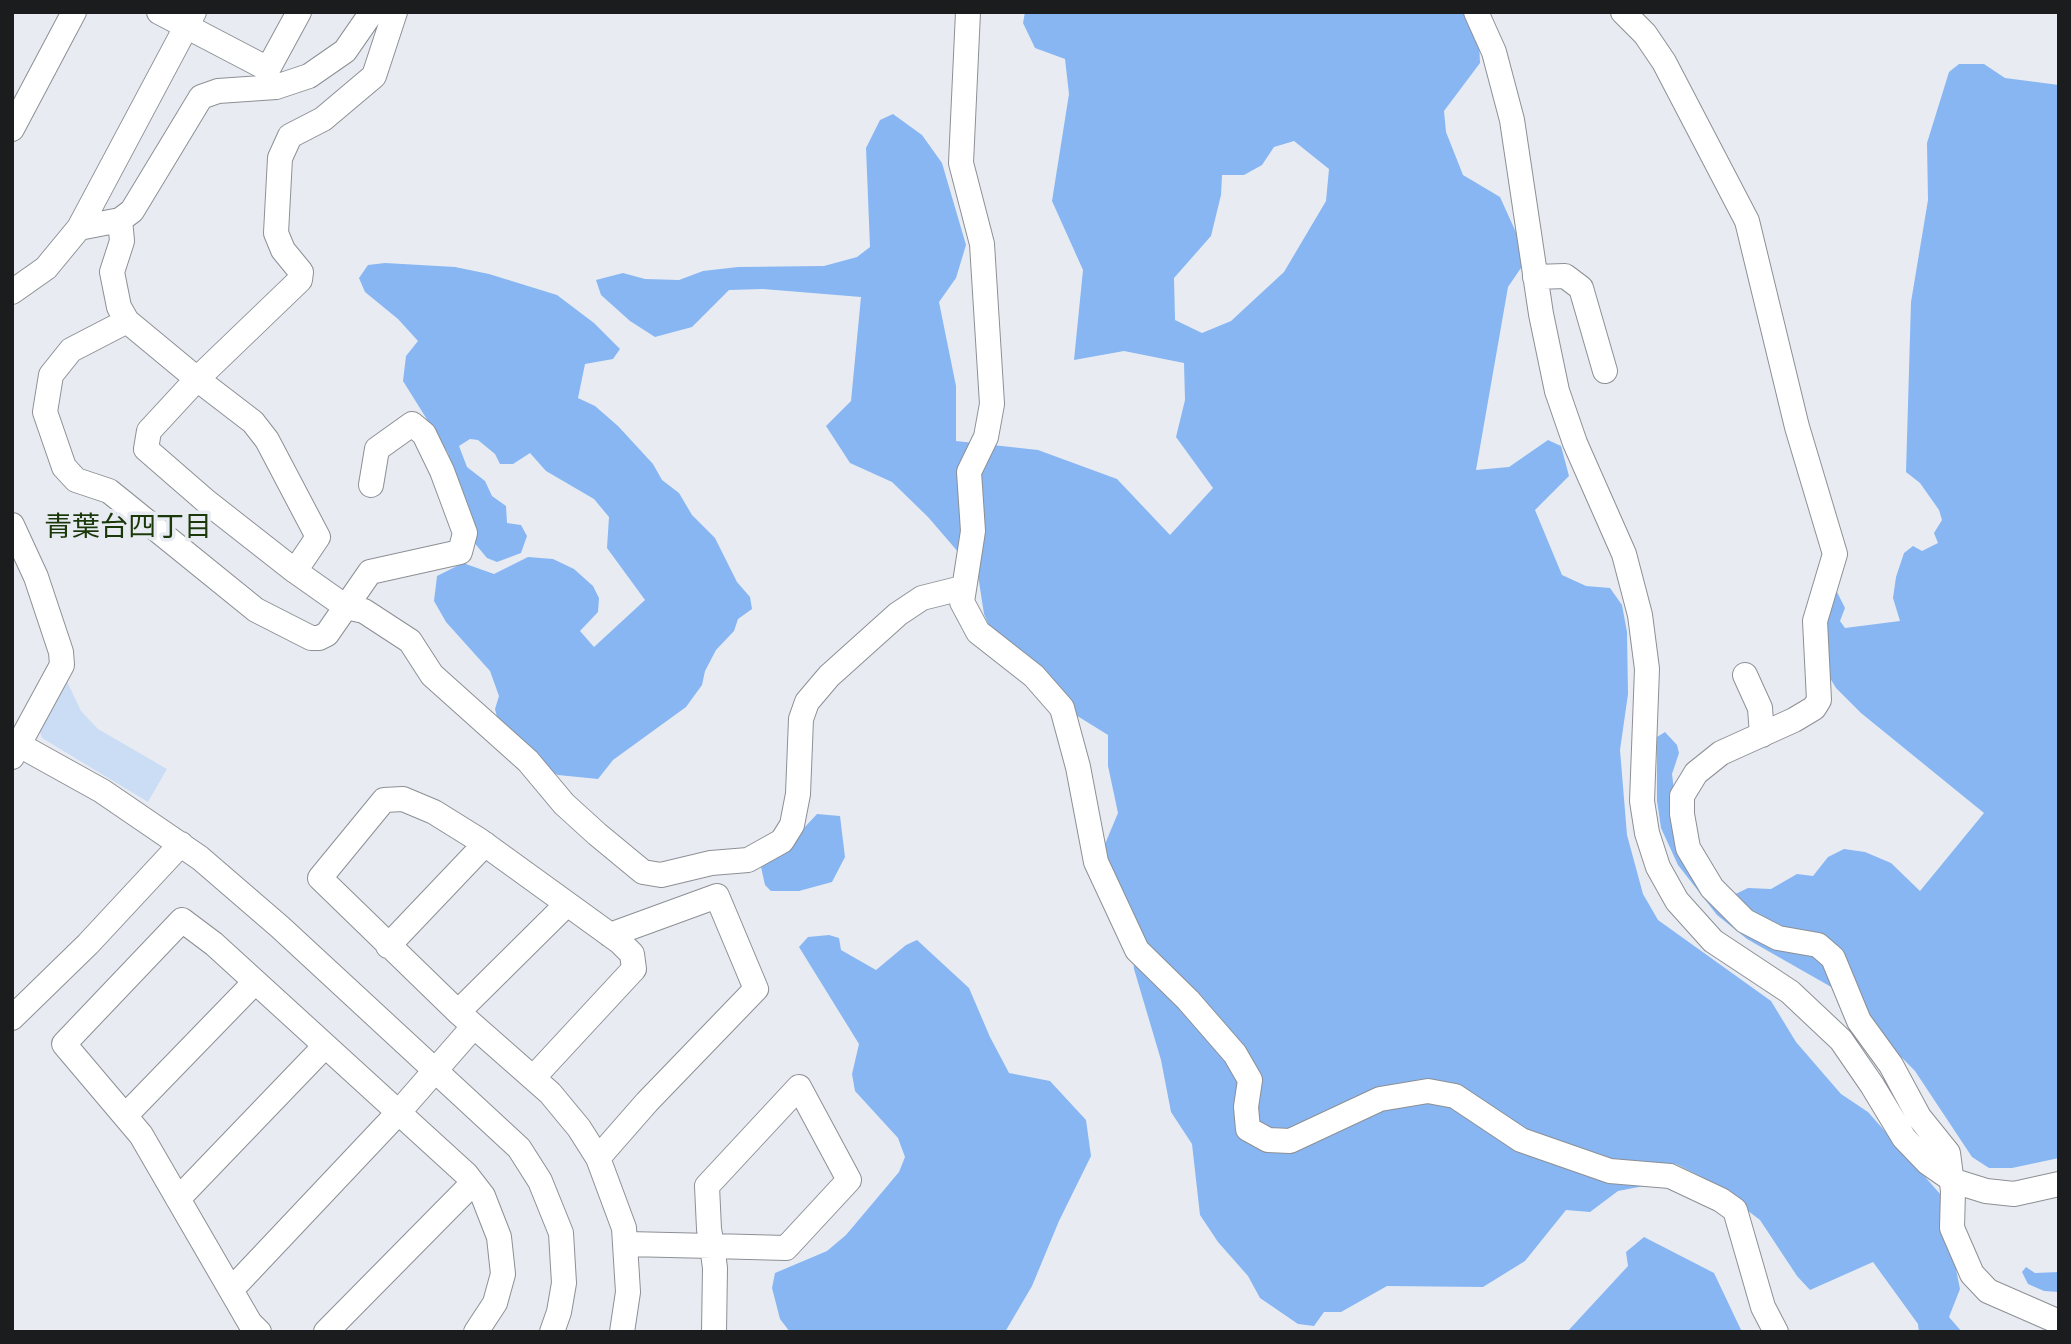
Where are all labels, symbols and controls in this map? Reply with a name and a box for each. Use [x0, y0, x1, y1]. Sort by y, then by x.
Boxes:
district label: 青葉台四丁目 [44, 510, 212, 544]

